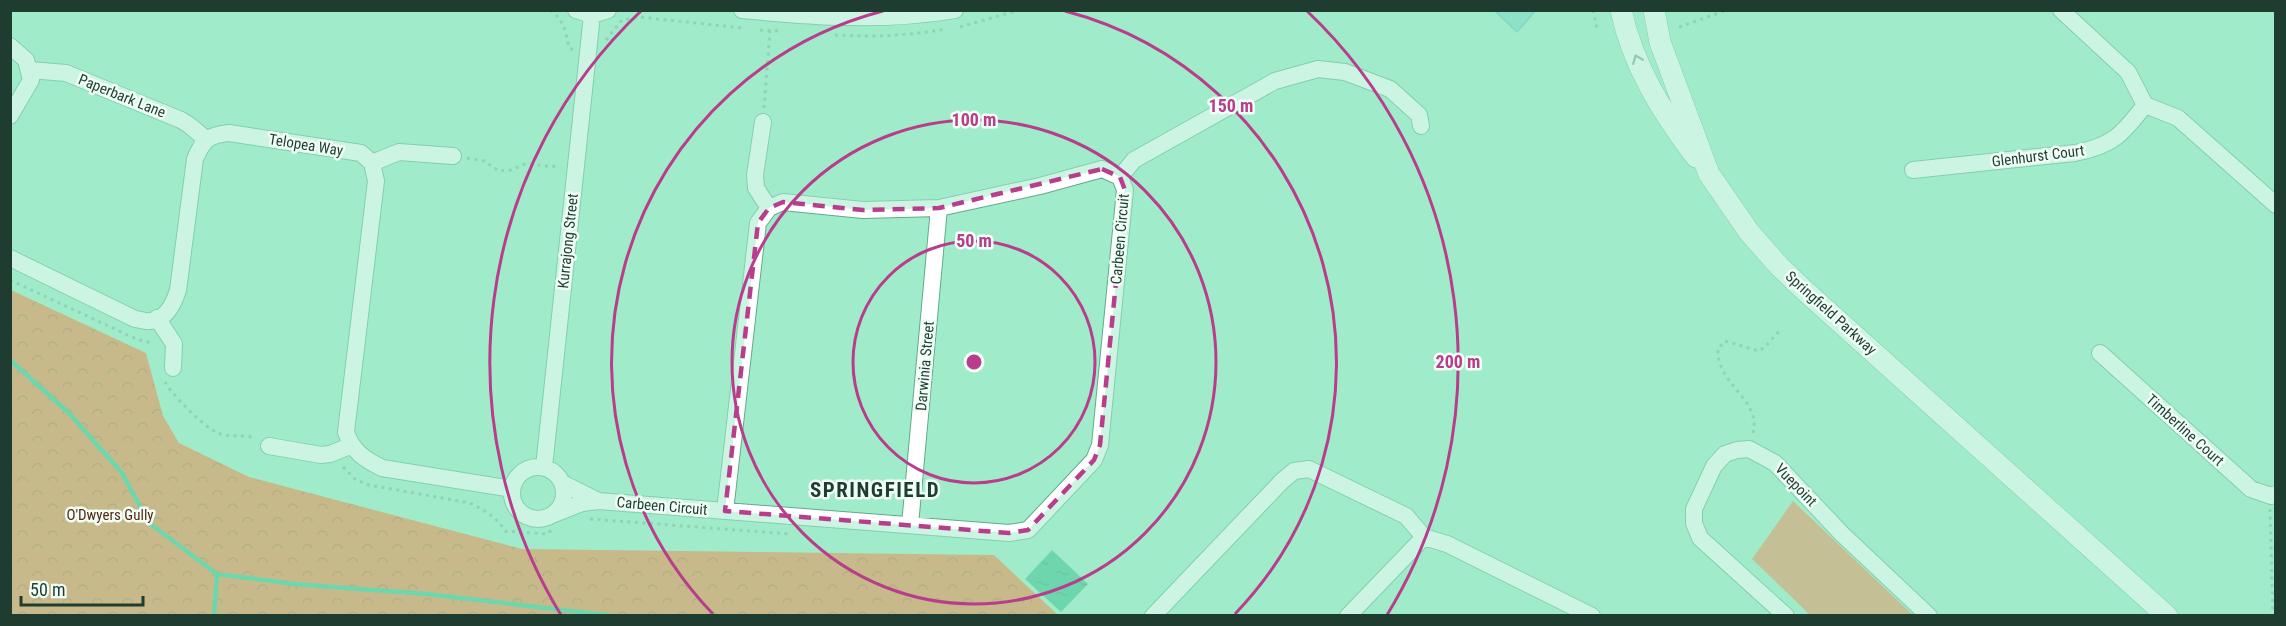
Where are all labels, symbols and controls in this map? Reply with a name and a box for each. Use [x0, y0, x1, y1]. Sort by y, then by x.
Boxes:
one-way arrow [1632, 55, 1644, 66]
street label: Paperbark Lane [76, 70, 168, 122]
text: 150 m [1209, 95, 1253, 116]
text: 100 m [952, 109, 996, 130]
street label: Telopea Way [268, 130, 344, 160]
street label: Glenhurst Court [1991, 141, 2085, 171]
street label: Kurrajong Street [554, 193, 582, 289]
street label: Carbeen Circuit [1107, 193, 1133, 285]
text: 50 m [956, 230, 992, 251]
street label: Springfield Parkway [1782, 267, 1880, 359]
street label: Darwinia Street [912, 320, 938, 412]
text: 200 m [1436, 351, 1480, 372]
centre of rings [964, 352, 984, 372]
street label: Timberline Court [2142, 390, 2228, 470]
street label: Vuepoint [1771, 460, 1821, 510]
district label: SPRINGFIELD [810, 478, 940, 502]
street label: Carbeen Circuit [616, 493, 708, 519]
park label: O'Dwyers Gully [66, 506, 154, 524]
scale bar [21, 569, 142, 607]
text: 50 m [30, 579, 65, 600]

